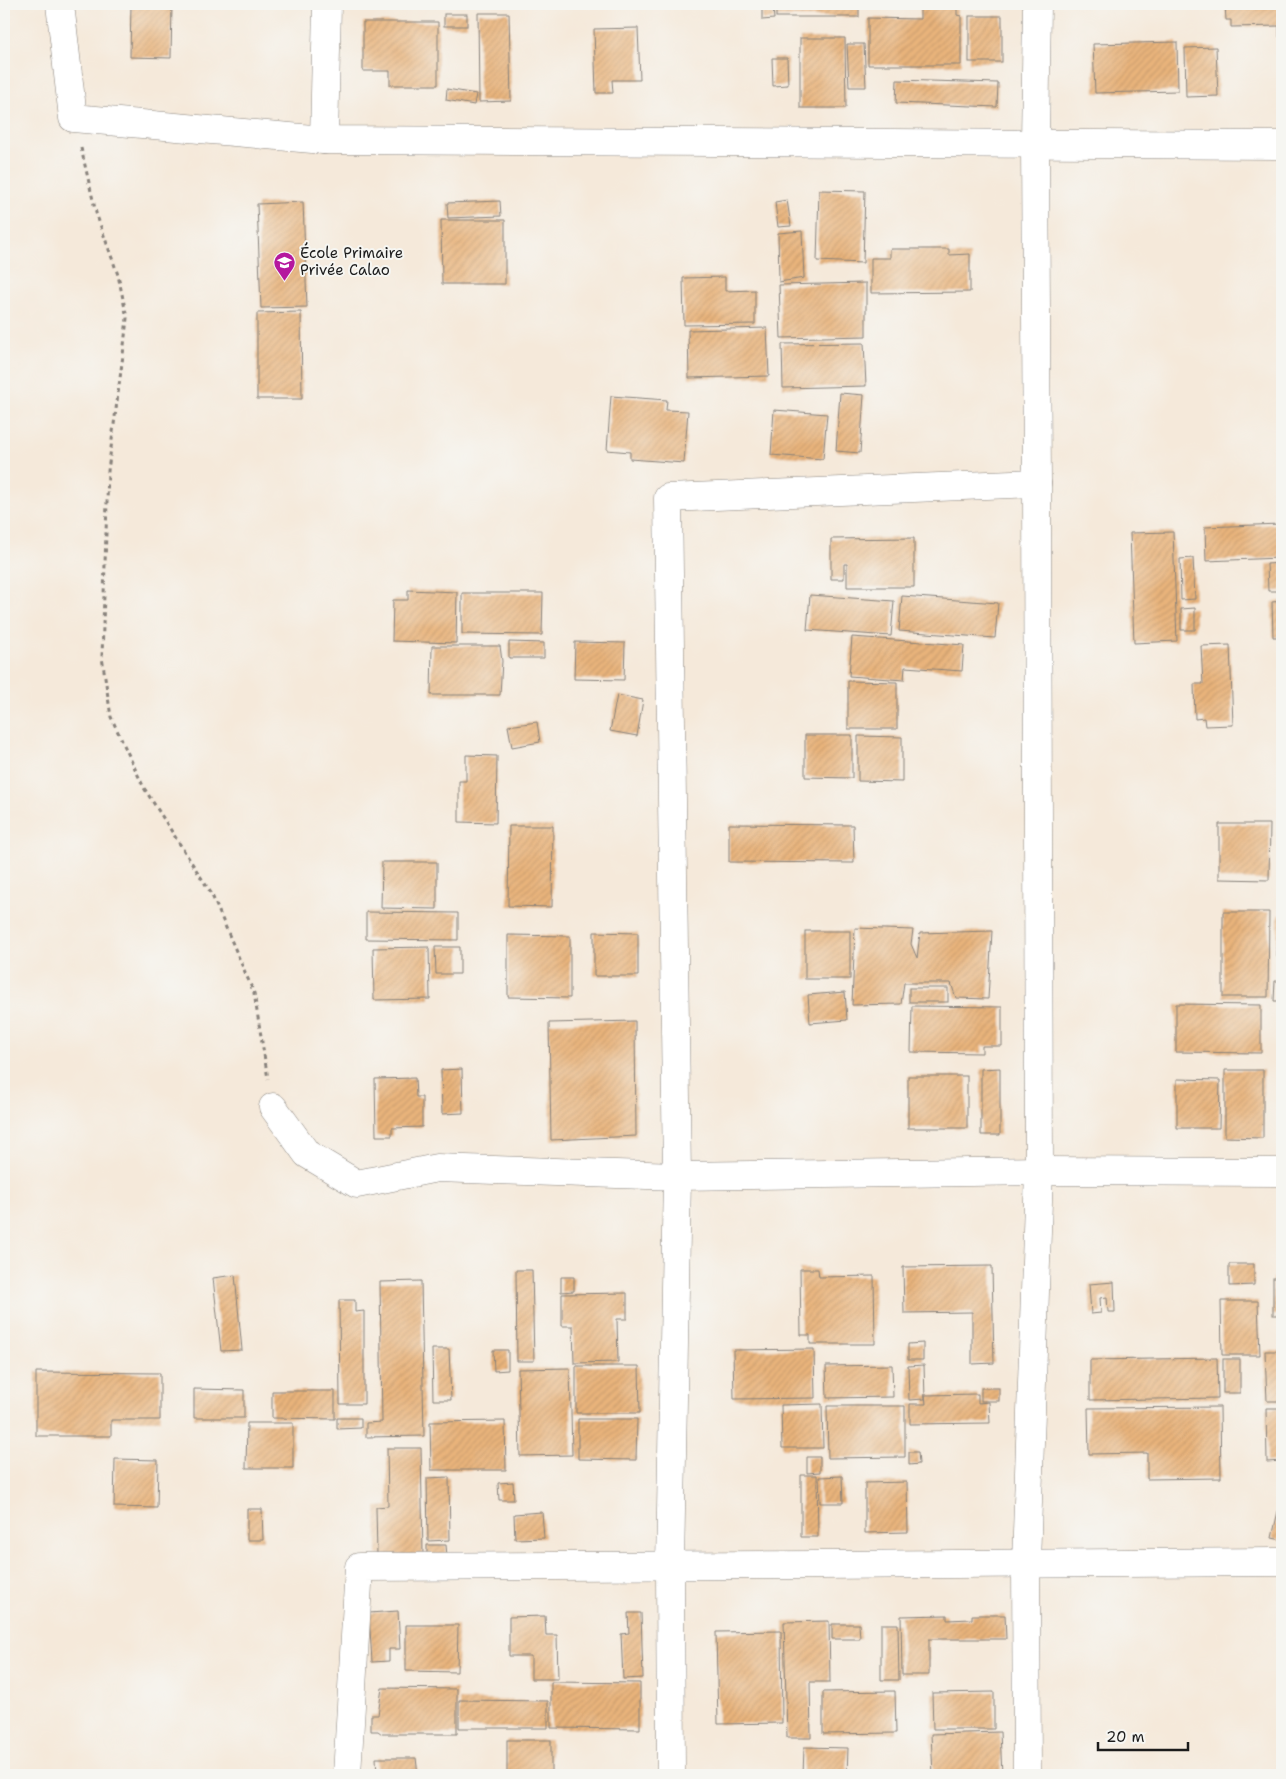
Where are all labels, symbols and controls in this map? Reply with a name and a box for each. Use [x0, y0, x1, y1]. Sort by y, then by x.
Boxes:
place label: École Primaire Privée Calao [300, 242, 403, 280]
school or university icon: École Primaire Privée Calao [272, 250, 296, 281]
scale bar [1098, 1719, 1188, 1751]
text: 20 m [1106, 1727, 1145, 1747]

